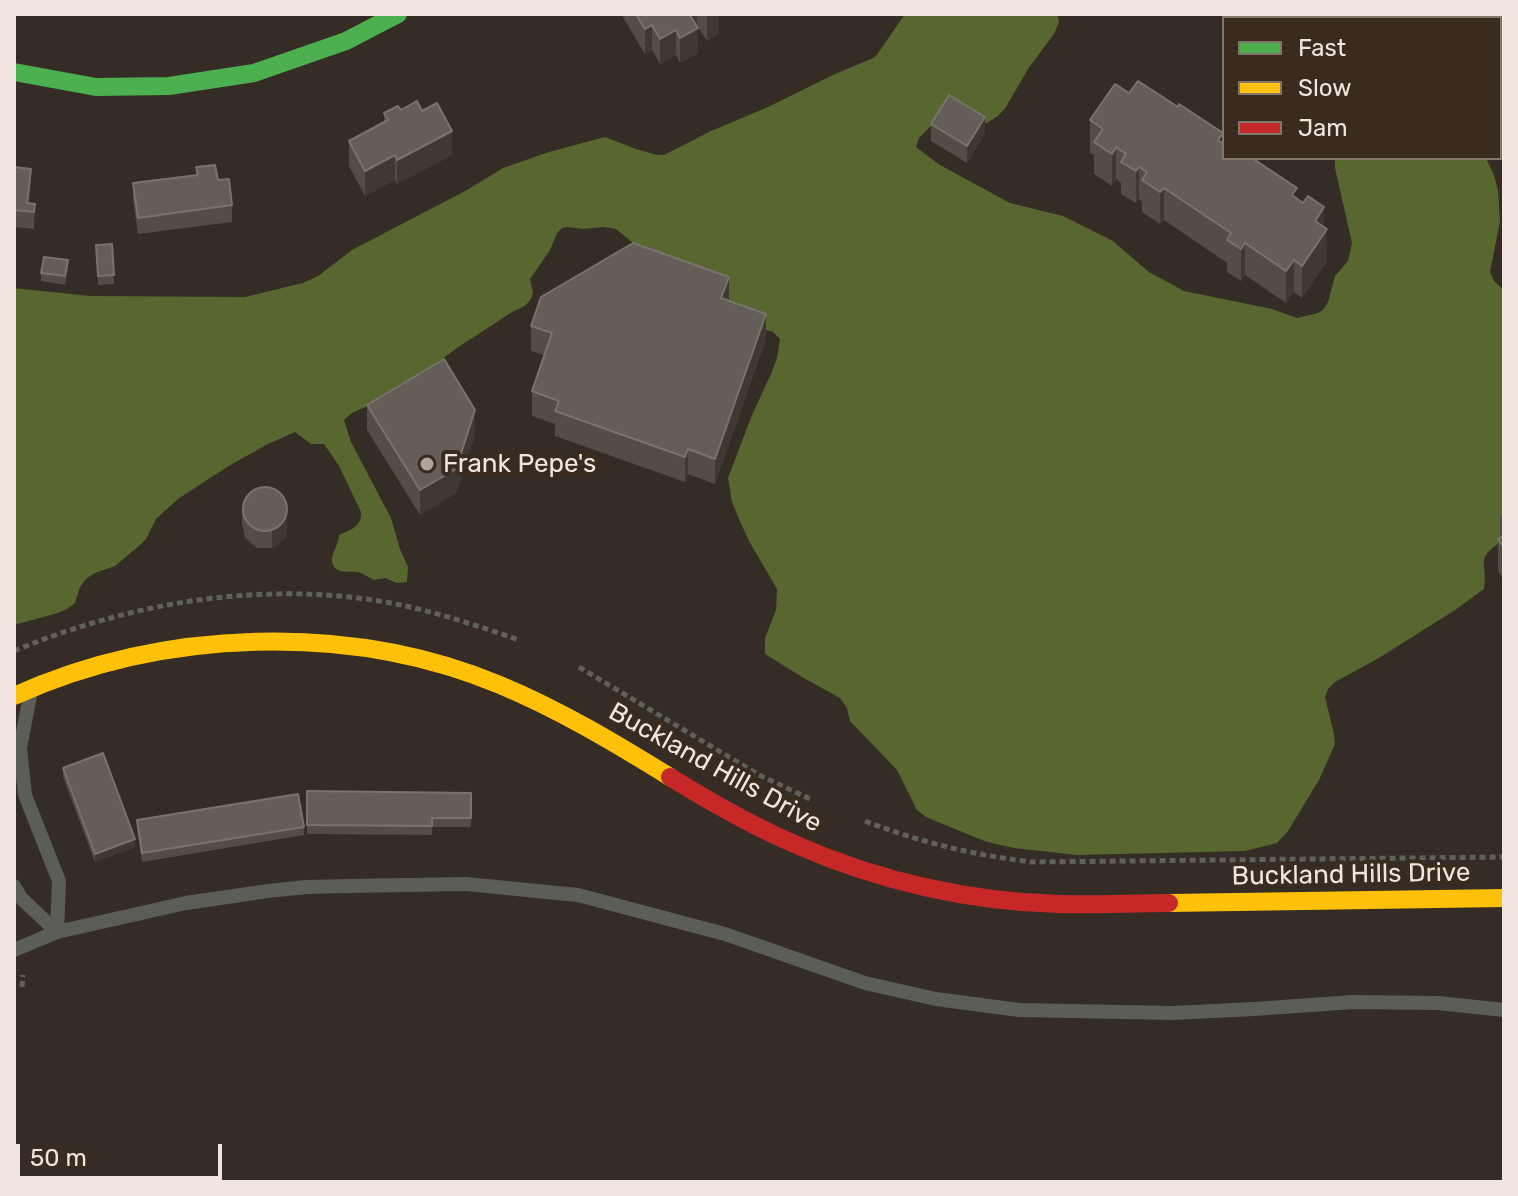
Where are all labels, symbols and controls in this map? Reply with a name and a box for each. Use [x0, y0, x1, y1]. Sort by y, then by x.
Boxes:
legend [1222, 16, 1502, 160]
text: Fast [1298, 34, 1346, 62]
text: Slow [1298, 74, 1351, 102]
text: Jam [1298, 114, 1348, 142]
place label: Frank Pepe's [443, 448, 596, 480]
marker: Frank Pepe's [418, 455, 436, 473]
street label: Buckland Hills Drive [603, 696, 827, 840]
street label: Buckland Hills Drive [1231, 857, 1471, 893]
scale bar [20, 1128, 226, 1178]
text: 50 m [30, 1144, 87, 1172]

